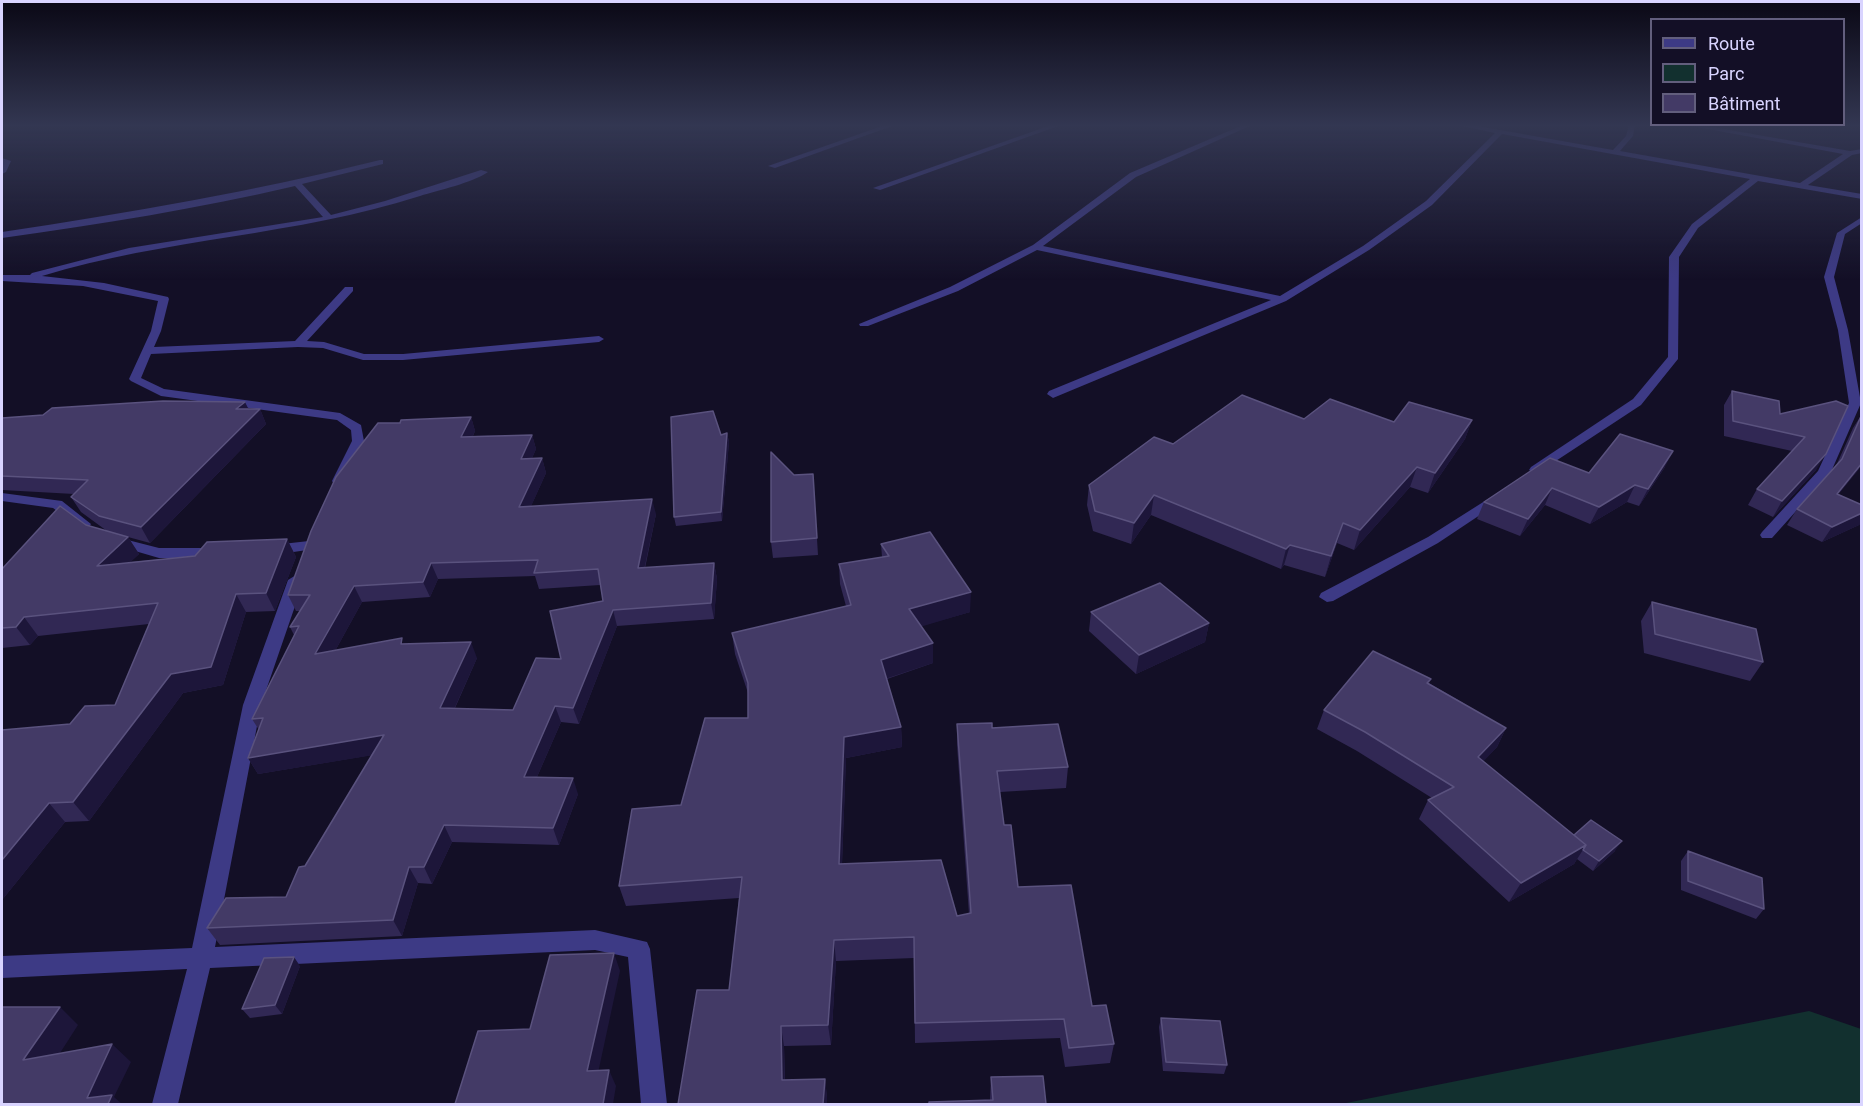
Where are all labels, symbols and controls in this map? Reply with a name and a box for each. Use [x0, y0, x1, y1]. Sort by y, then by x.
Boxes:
legend [1650, 18, 1845, 126]
text: Route [1708, 33, 1755, 54]
text: Parc [1708, 63, 1744, 84]
text: Bâtiment [1708, 93, 1780, 114]

